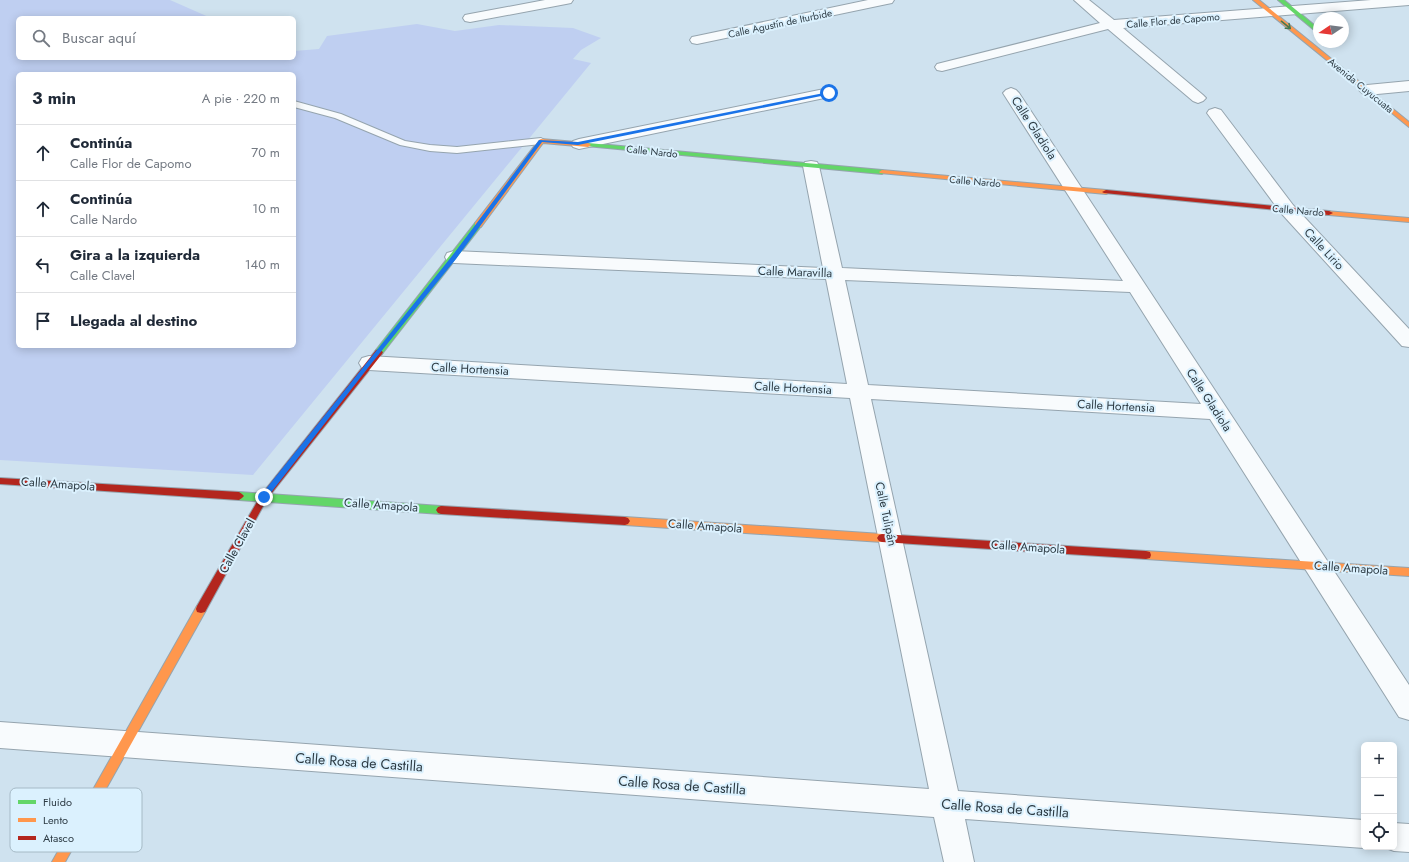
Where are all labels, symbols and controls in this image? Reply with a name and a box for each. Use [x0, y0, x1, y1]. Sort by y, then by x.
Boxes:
street label: Calle Agustín de Iturbide [727, 5, 833, 42]
street label: Calle Flor de Capomo [1126, 9, 1221, 32]
north arrow [1313, 12, 1349, 48]
search box [16, 16, 296, 60]
one-way arrow [1281, 21, 1292, 29]
icon: search [30, 27, 52, 49]
text: Buscar aquí [62, 27, 136, 49]
street label: Avenida Cuyucuata [1325, 54, 1397, 117]
route start [820, 84, 838, 102]
text: 3 min [32, 86, 76, 110]
text: A pie · 220 m [202, 89, 280, 108]
street label: Calle Gladiola [1007, 93, 1061, 163]
text: Continúa [70, 132, 132, 154]
street label: Calle Nardo [626, 141, 679, 162]
icon: ahead [32, 142, 54, 164]
text: 70 m [251, 143, 280, 162]
text: Calle Flor de Capomo [70, 154, 192, 173]
street label: Calle Nardo [949, 172, 1002, 191]
text: Continúa [70, 188, 132, 210]
icon: ahead [32, 198, 54, 220]
text: 10 m [252, 199, 280, 218]
street label: Calle Nardo [1272, 201, 1325, 220]
text: Calle Nardo [70, 210, 137, 229]
street label: Calle Lirio [1300, 224, 1348, 274]
text: Gira a la izquierda [70, 244, 200, 266]
icon: left [32, 254, 54, 276]
text: 140 m [245, 255, 280, 274]
street label: Calle Maravilla [758, 262, 833, 282]
text: Calle Clavel [70, 266, 135, 285]
icon: arrive [32, 310, 54, 332]
text: Llegada al destino [70, 310, 197, 332]
street label: Calle Hortensia [431, 358, 509, 380]
street label: Calle Gladiola [1182, 365, 1236, 435]
street label: Calle Hortensia [754, 377, 832, 399]
street label: Calle Hortensia [1077, 395, 1155, 417]
street label: Calle Amapola [20, 472, 96, 496]
street label: Calle Tulipán [870, 480, 902, 548]
route end [255, 488, 273, 506]
street label: Calle Amapola [343, 493, 419, 517]
street label: Calle Amapola [667, 514, 743, 538]
street label: Calle Clavel [215, 515, 259, 577]
street label: Calle Amapola [990, 535, 1066, 559]
street label: Calle Amapola [1313, 556, 1389, 580]
map controls [1361, 742, 1397, 850]
button: + [1361, 742, 1397, 778]
street label: Calle Rosa de Castilla [295, 748, 423, 776]
street label: Calle Rosa de Castilla [618, 771, 746, 799]
button: − [1361, 778, 1397, 814]
legend [10, 788, 142, 852]
text: Fluido [43, 794, 72, 810]
street label: Calle Rosa de Castilla [941, 794, 1069, 822]
text: Lento [43, 812, 68, 828]
button: locate [1361, 814, 1397, 850]
text: Atasco [43, 830, 74, 846]

